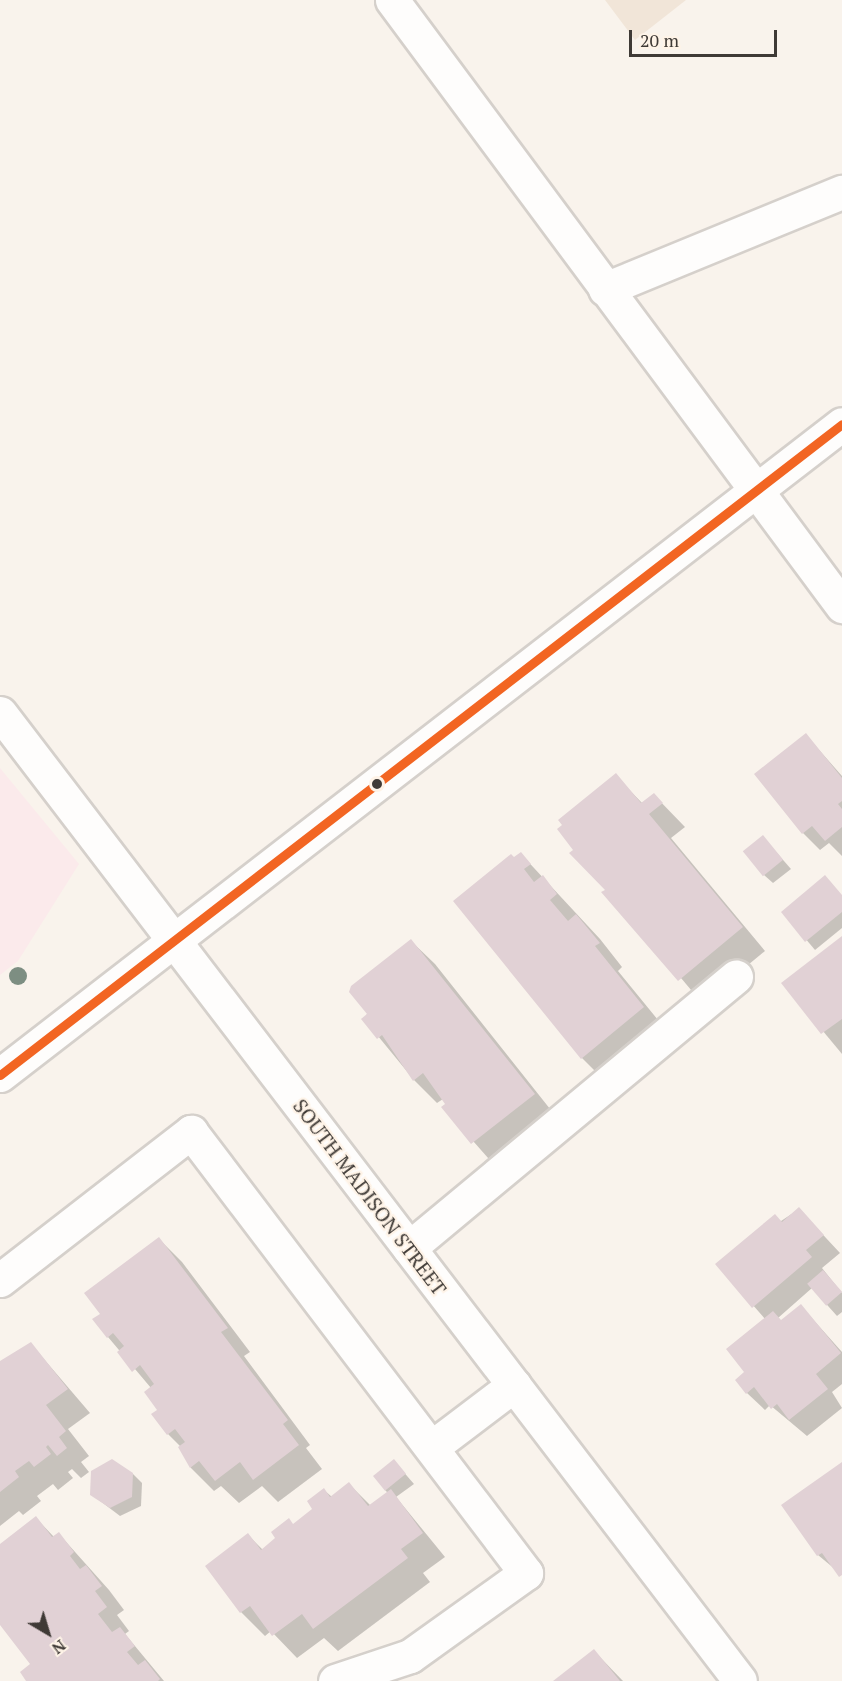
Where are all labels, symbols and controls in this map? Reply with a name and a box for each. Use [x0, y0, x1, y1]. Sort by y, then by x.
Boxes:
scale bar [632, 18, 780, 56]
text: 20 m [640, 28, 679, 52]
unlabelled marker [371, 778, 383, 790]
street label: SOUTH MADISON STREET [288, 1094, 452, 1300]
north arrow [18, 1603, 78, 1663]
text: N [48, 1635, 71, 1660]

